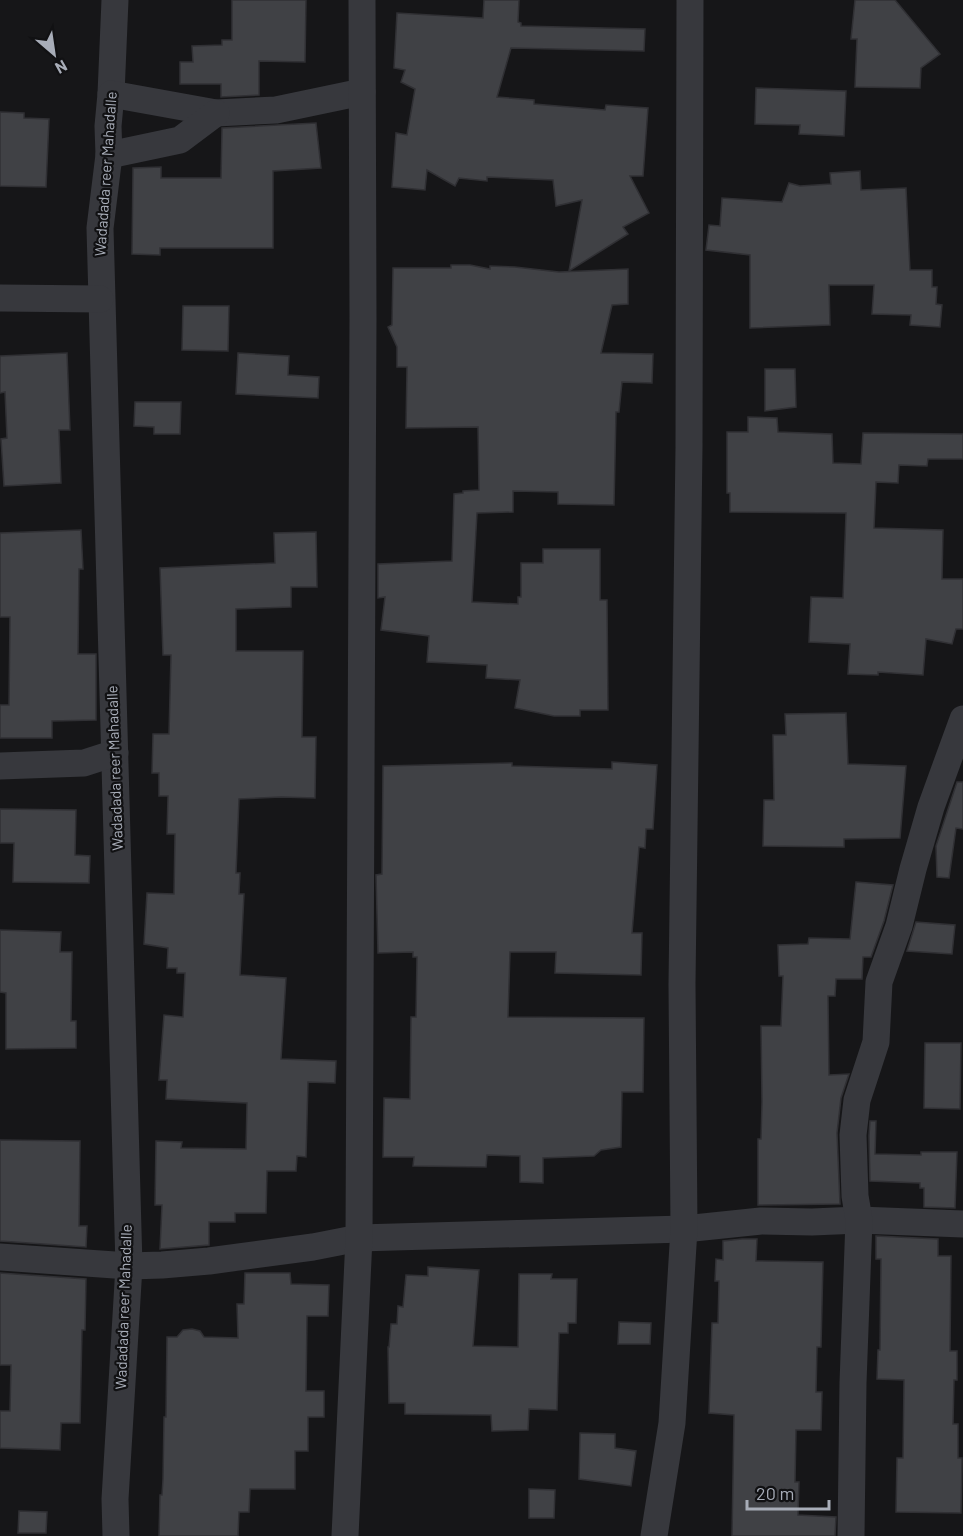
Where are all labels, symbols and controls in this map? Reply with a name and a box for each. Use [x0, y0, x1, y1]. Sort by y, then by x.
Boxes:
north arrow [24, 24, 84, 84]
text: N [52, 57, 71, 78]
street label: Wadadada reer Mahadalle [90, 91, 120, 257]
street label: Wadadada reer Mahadalle [102, 685, 126, 851]
street label: Wadadada reer Mahadalle [111, 1224, 135, 1390]
scale bar [747, 1473, 830, 1511]
text: 20 m [756, 1482, 794, 1504]

